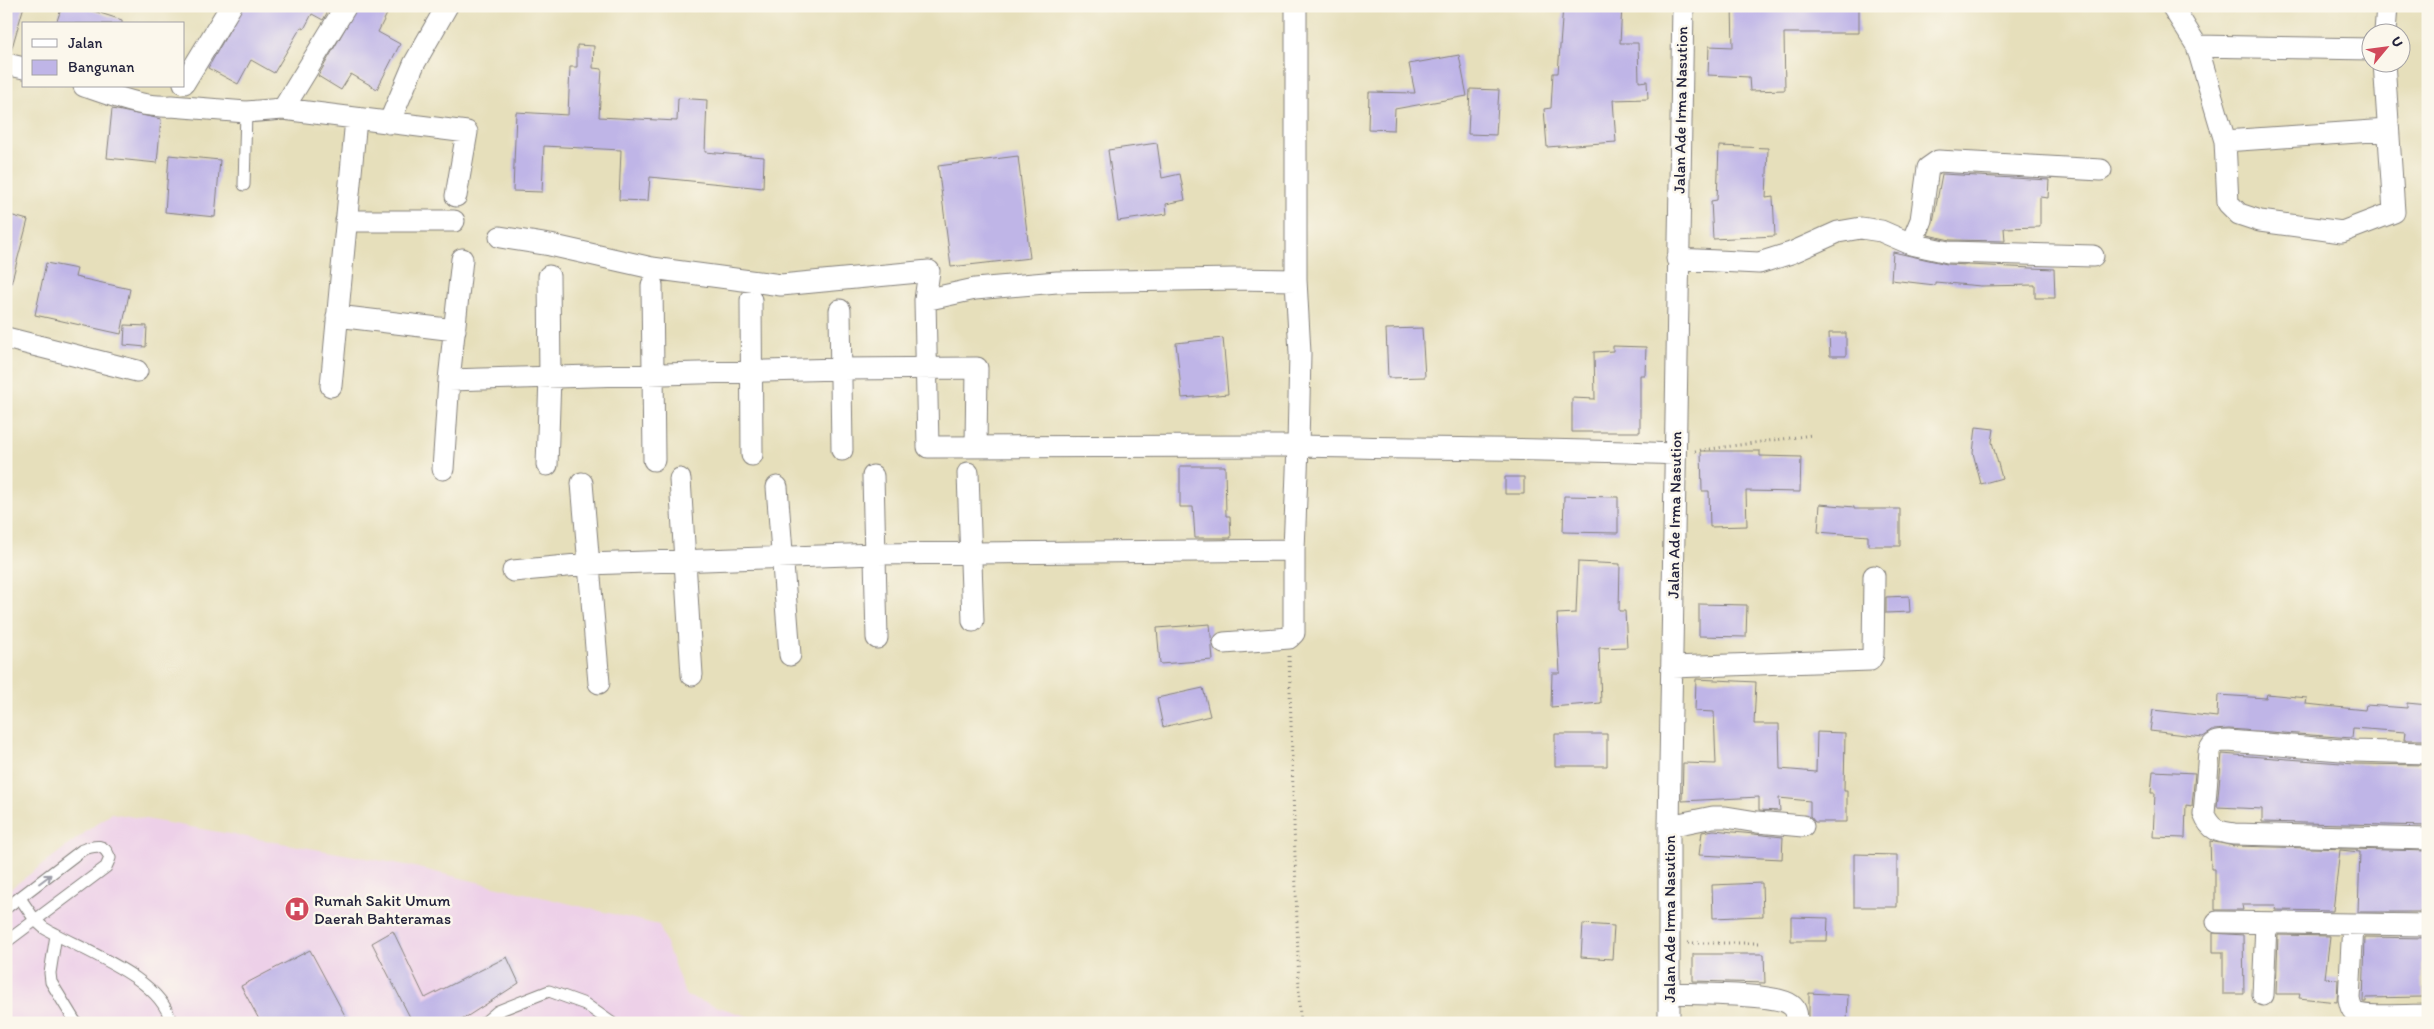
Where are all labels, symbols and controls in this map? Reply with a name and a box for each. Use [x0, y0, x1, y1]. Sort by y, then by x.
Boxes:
legend [22, 22, 185, 88]
north arrow [2362, 22, 2412, 72]
street label: Jalan Ade Irma Nasution [1670, 26, 1691, 194]
text: Jalan [68, 34, 102, 52]
text: U [2387, 34, 2407, 50]
text: Bangunan [68, 58, 135, 76]
street label: Jalan Ade Irma Nasution [1664, 431, 1685, 599]
street label: Jalan Ade Irma Nasution [1660, 835, 1679, 1003]
one-way arrow [38, 873, 51, 884]
place label: Rumah Sakit Umum Daerah Bahteramas [314, 891, 451, 928]
hospital icon: Rumah Sakit Umum Daerah Bahteramas [284, 896, 310, 922]

